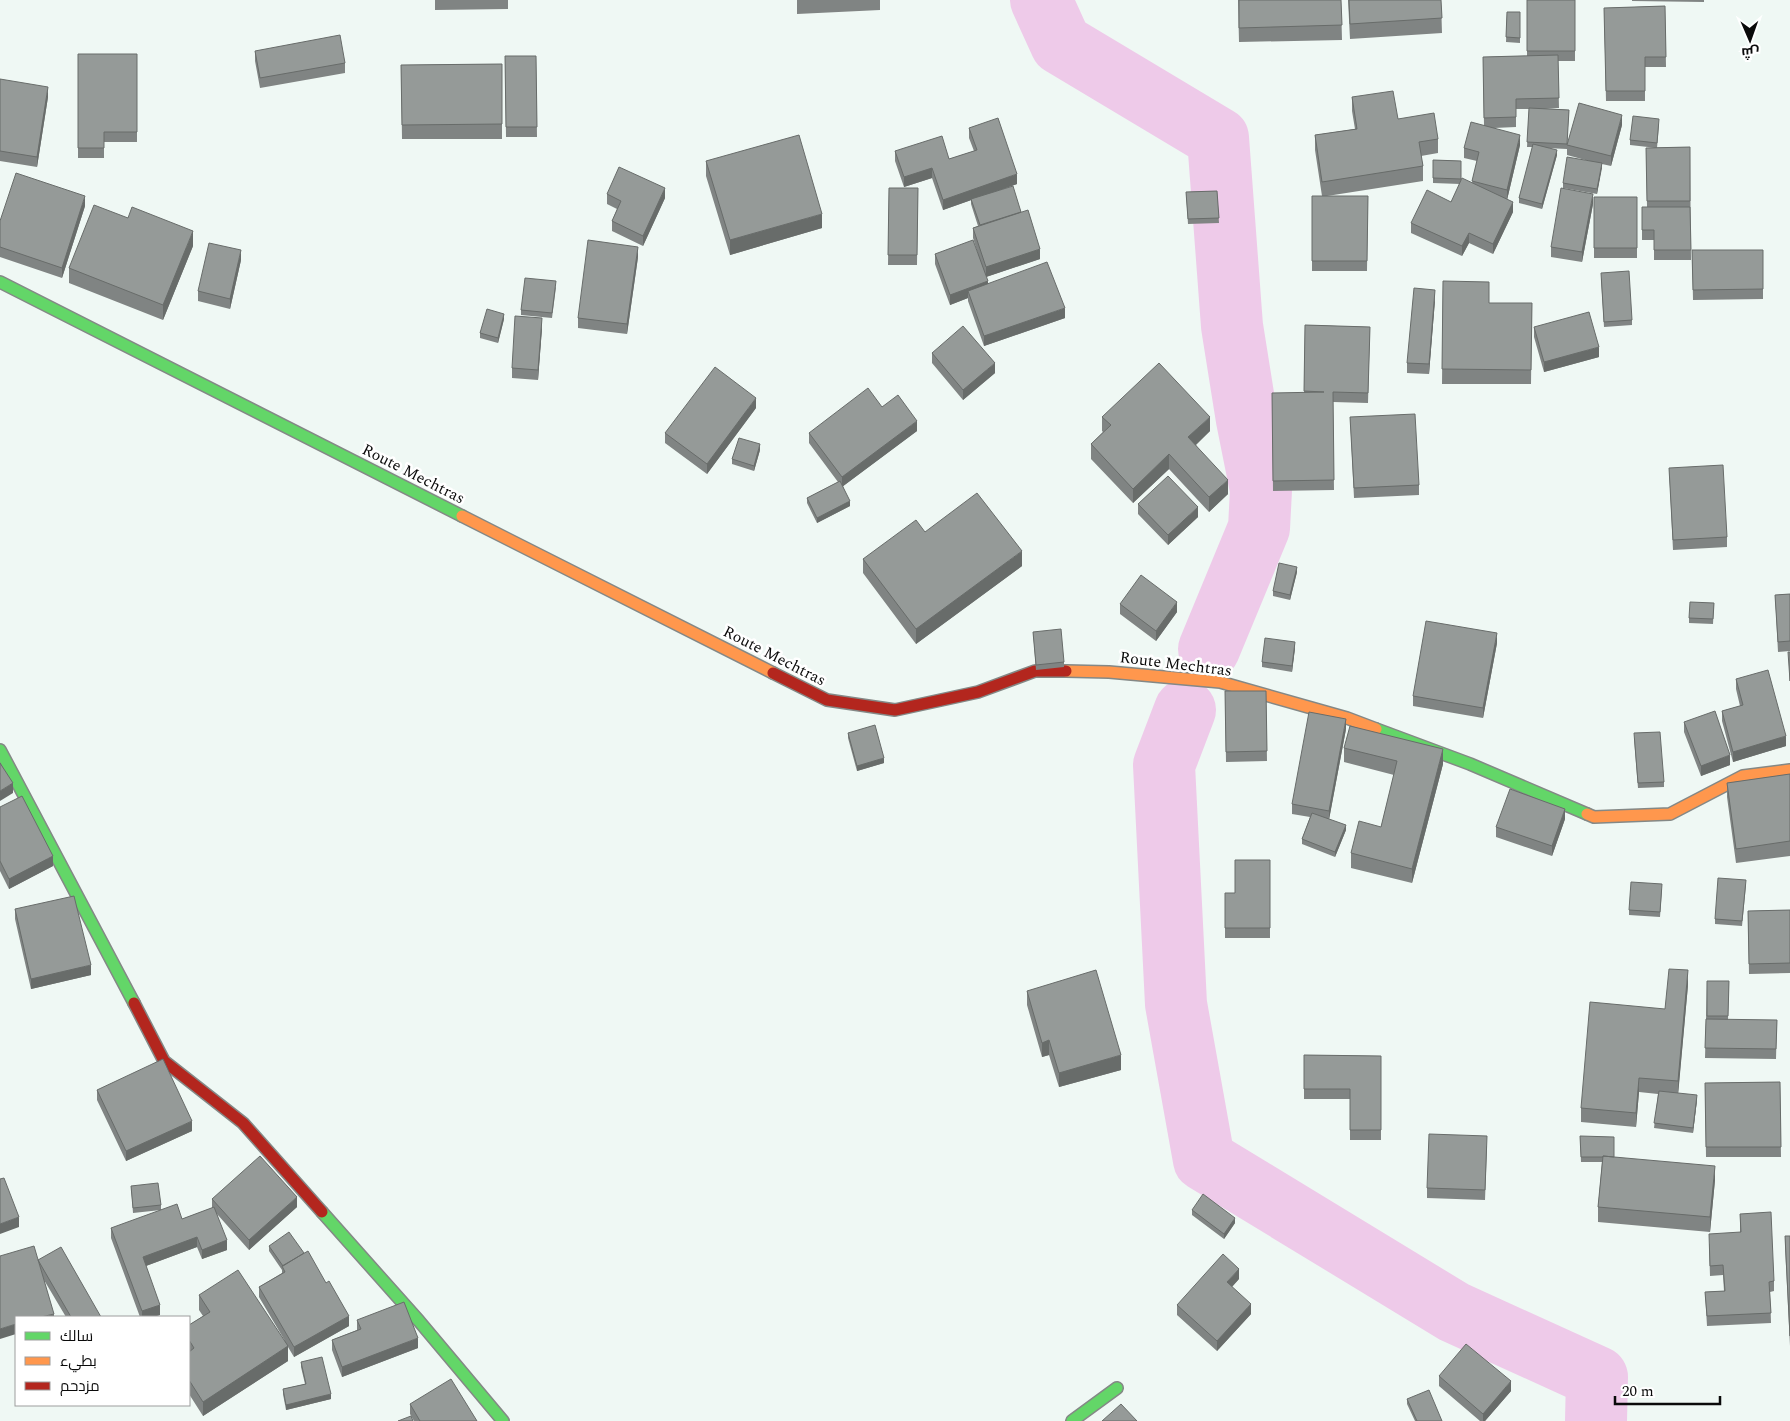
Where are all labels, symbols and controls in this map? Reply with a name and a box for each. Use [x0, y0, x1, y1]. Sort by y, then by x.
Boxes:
north arrow [1725, 15, 1775, 65]
text: ش [1741, 42, 1760, 63]
street label: Route Mechtras [358, 438, 469, 510]
street label: Route Mechtras [719, 620, 830, 692]
street label: Route Mechtras [1118, 645, 1233, 683]
legend [15, 1316, 190, 1406]
text: سالك [60, 1325, 93, 1348]
text: بطيء [60, 1350, 97, 1373]
scale bar [1615, 1374, 1720, 1406]
text: مزدحم [60, 1375, 100, 1398]
text: 20 m [1622, 1380, 1654, 1403]

